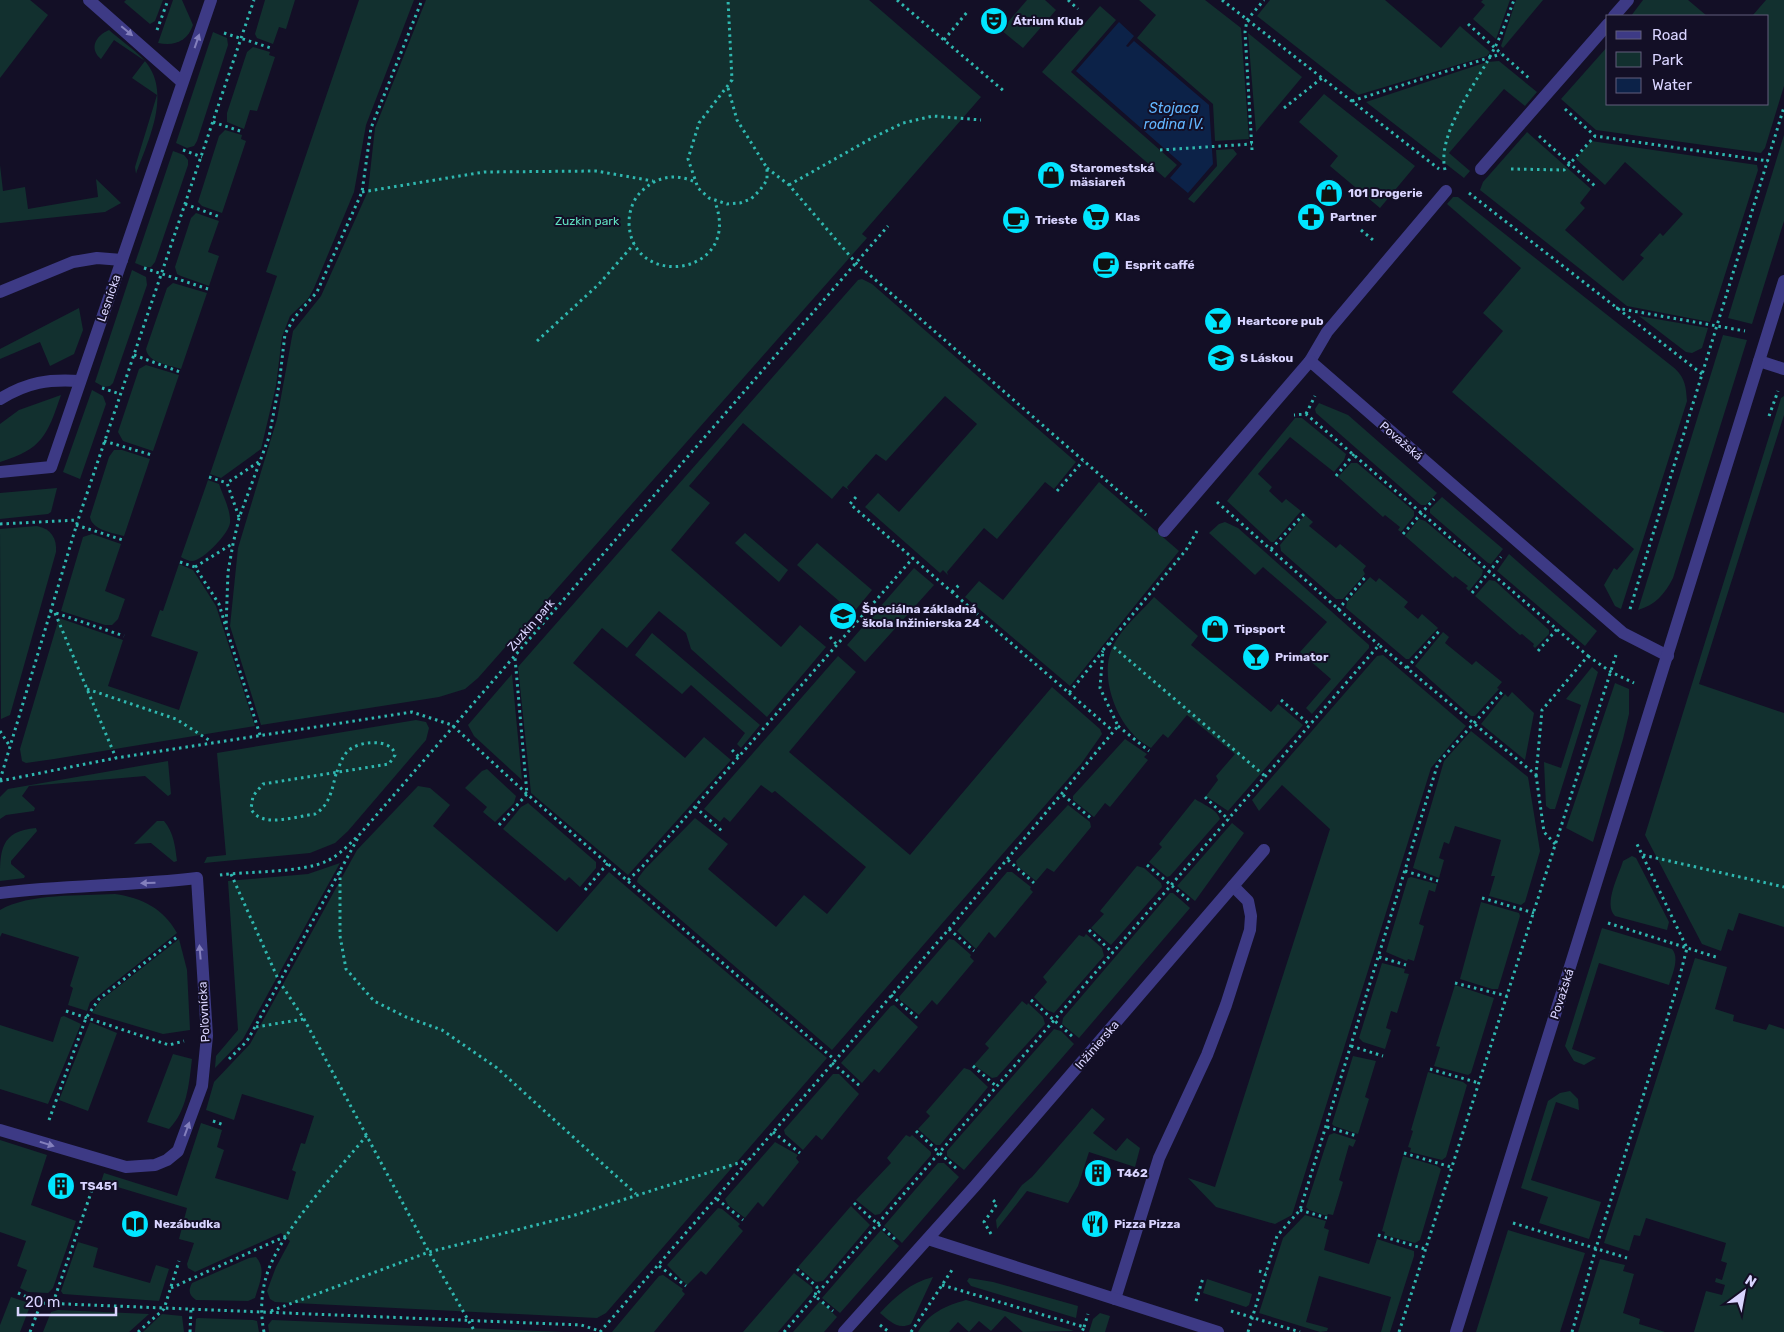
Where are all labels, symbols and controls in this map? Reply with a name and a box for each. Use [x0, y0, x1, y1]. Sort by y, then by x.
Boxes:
theatre icon: Átrium Klub [979, 6, 1009, 36]
place label: Átrium Klub [1013, 14, 1084, 28]
legend [1606, 15, 1769, 105]
one-way arrow [120, 26, 133, 37]
text: Road [1652, 26, 1688, 44]
one-way arrow [193, 33, 201, 48]
text: Park [1652, 51, 1683, 69]
text: Water [1652, 76, 1692, 94]
water label: Stojaca rodina IV. [1144, 100, 1204, 133]
shop icon: Staromestská mäsiareň [1036, 160, 1066, 190]
place label: Staromestská mäsiareň [1070, 161, 1154, 189]
shop icon: 101 Drogerie [1314, 178, 1344, 208]
place label: 101 Drogerie [1348, 186, 1423, 200]
supermarket icon: Klas [1081, 202, 1111, 232]
pharmacy icon: Partner [1296, 202, 1326, 232]
cafe icon: Trieste [1001, 205, 1031, 235]
place label: Klas [1115, 210, 1140, 224]
place label: Partner [1330, 210, 1377, 224]
place label: Trieste [1035, 213, 1077, 227]
park label: Zuzkin park [555, 214, 620, 228]
cafe icon: Esprit caffé [1091, 250, 1121, 280]
place label: Esprit caffé [1125, 258, 1195, 272]
street label: Lesnícka [94, 273, 124, 323]
bar icon: Heartcore pub [1203, 306, 1233, 336]
place label: Heartcore pub [1237, 314, 1324, 328]
school or university icon: S Láskou [1206, 343, 1236, 373]
place label: S Láskou [1240, 351, 1293, 365]
street label: Považská [1377, 419, 1425, 463]
street label: Zuzkin park [505, 596, 558, 654]
school or university icon: Špeciálna základná škola Inžinierska 24 [828, 601, 858, 631]
place label: Špeciálna základná škola Inžinierska 24 [862, 602, 980, 630]
shop icon: Tipsport [1200, 614, 1230, 644]
place label: Tipsport [1234, 622, 1285, 636]
bar icon: Primator [1241, 642, 1271, 672]
place label: Primator [1275, 650, 1329, 664]
one-way arrow [140, 880, 156, 888]
one-way arrow [196, 944, 204, 960]
street label: Považská [1547, 967, 1577, 1021]
street label: Poľovnícka [195, 981, 213, 1043]
street label: Inžinierska [1072, 1018, 1122, 1072]
one-way arrow [184, 1122, 191, 1137]
one-way arrow [39, 1140, 54, 1148]
building icon: T462 [1083, 1158, 1113, 1188]
place label: T462 [1117, 1166, 1148, 1180]
building icon: TS451 [46, 1171, 76, 1201]
place label: TS451 [80, 1179, 117, 1193]
library icon: Nezábudka [120, 1209, 150, 1239]
restaurant icon: Pizza Pizza [1080, 1209, 1110, 1239]
place label: Nezábudka [154, 1217, 220, 1231]
place label: Pizza Pizza [1114, 1217, 1180, 1231]
north arrow [1719, 1267, 1769, 1317]
text: N [1742, 1272, 1759, 1291]
scale bar [18, 1284, 115, 1316]
text: 20 m [25, 1293, 60, 1311]

